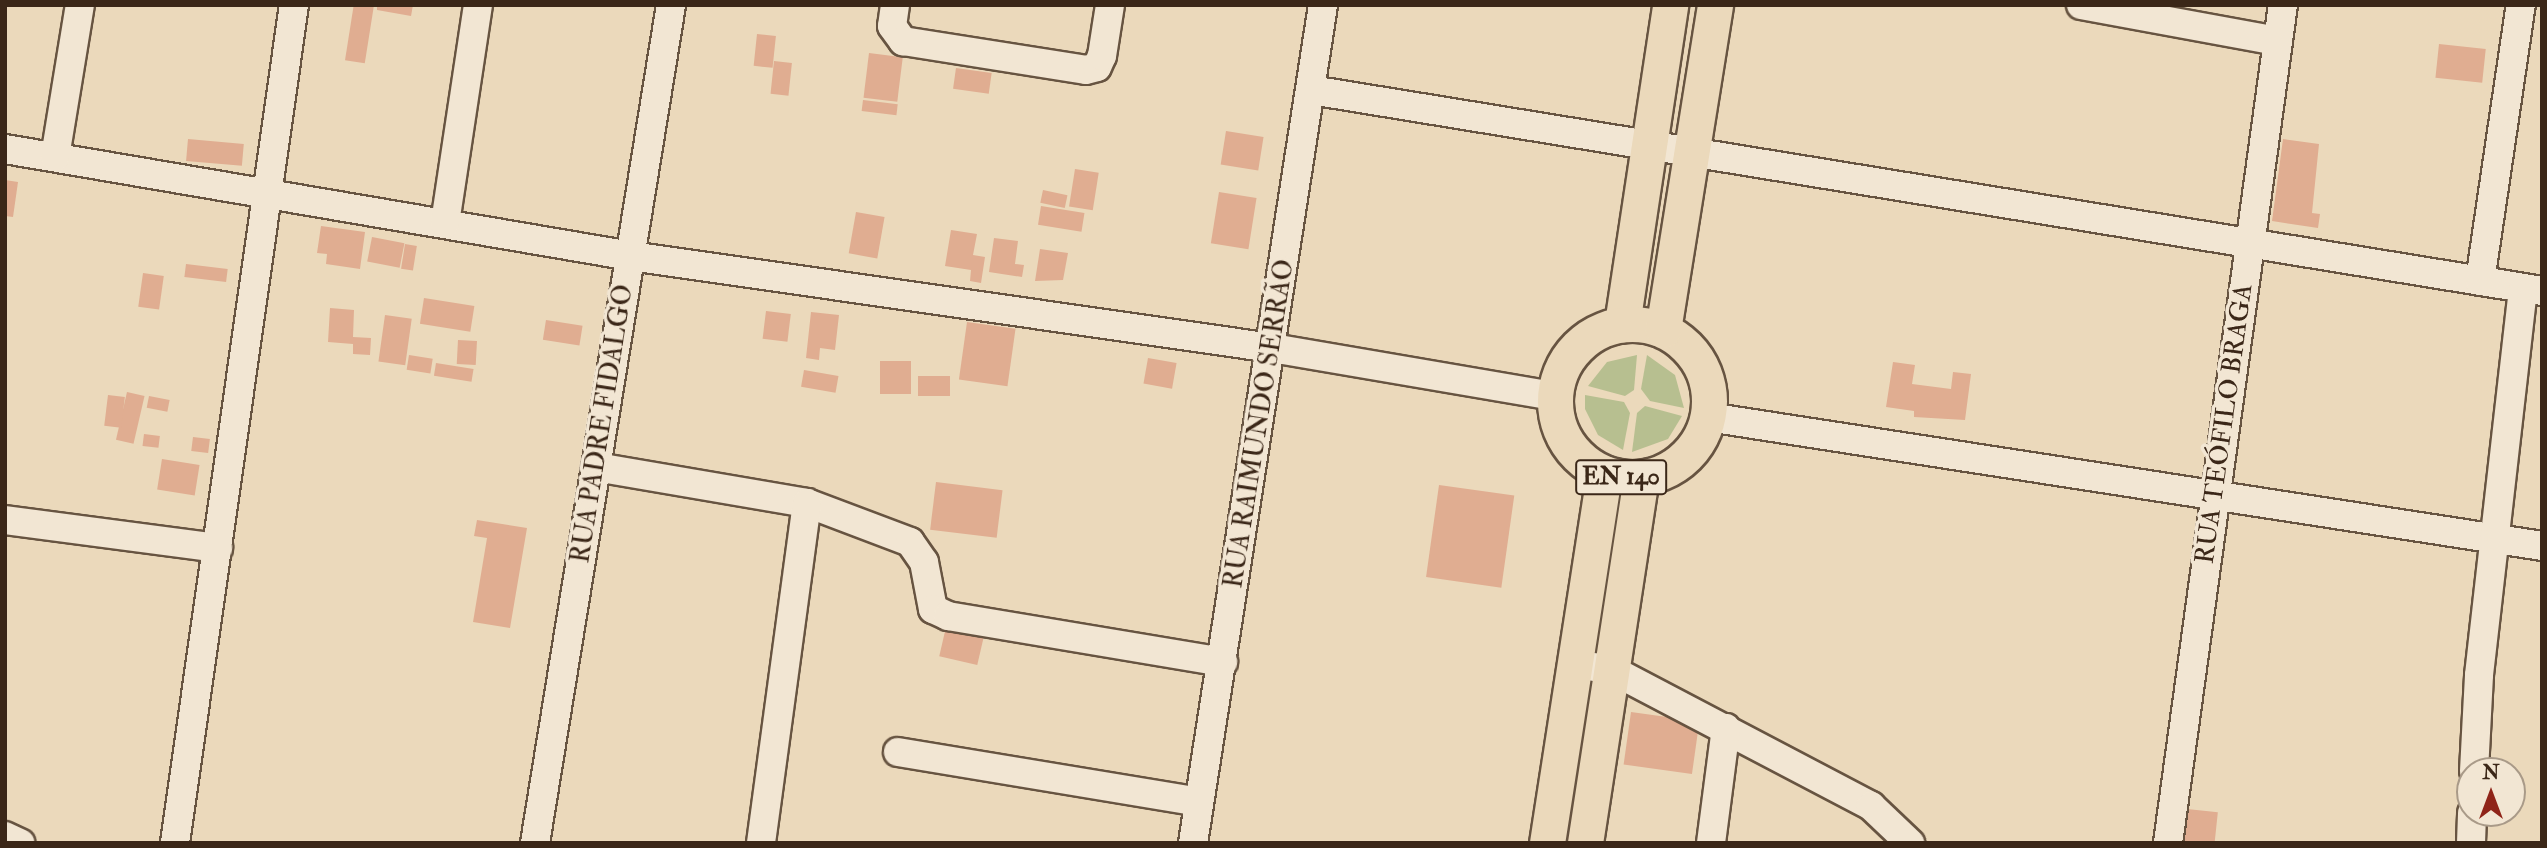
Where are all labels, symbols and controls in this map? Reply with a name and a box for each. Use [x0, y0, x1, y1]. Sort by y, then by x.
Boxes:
street label: RUA RAIMUNDO SERRÃO [1219, 257, 1301, 591]
street label: RUA TEÓFILO BRAGA [2190, 282, 2260, 566]
street label: RUA PADRE FIDALGO [566, 283, 640, 565]
road number: EN 140 [1574, 456, 1668, 498]
north arrow [2456, 757, 2526, 827]
text: N [2482, 761, 2500, 785]

